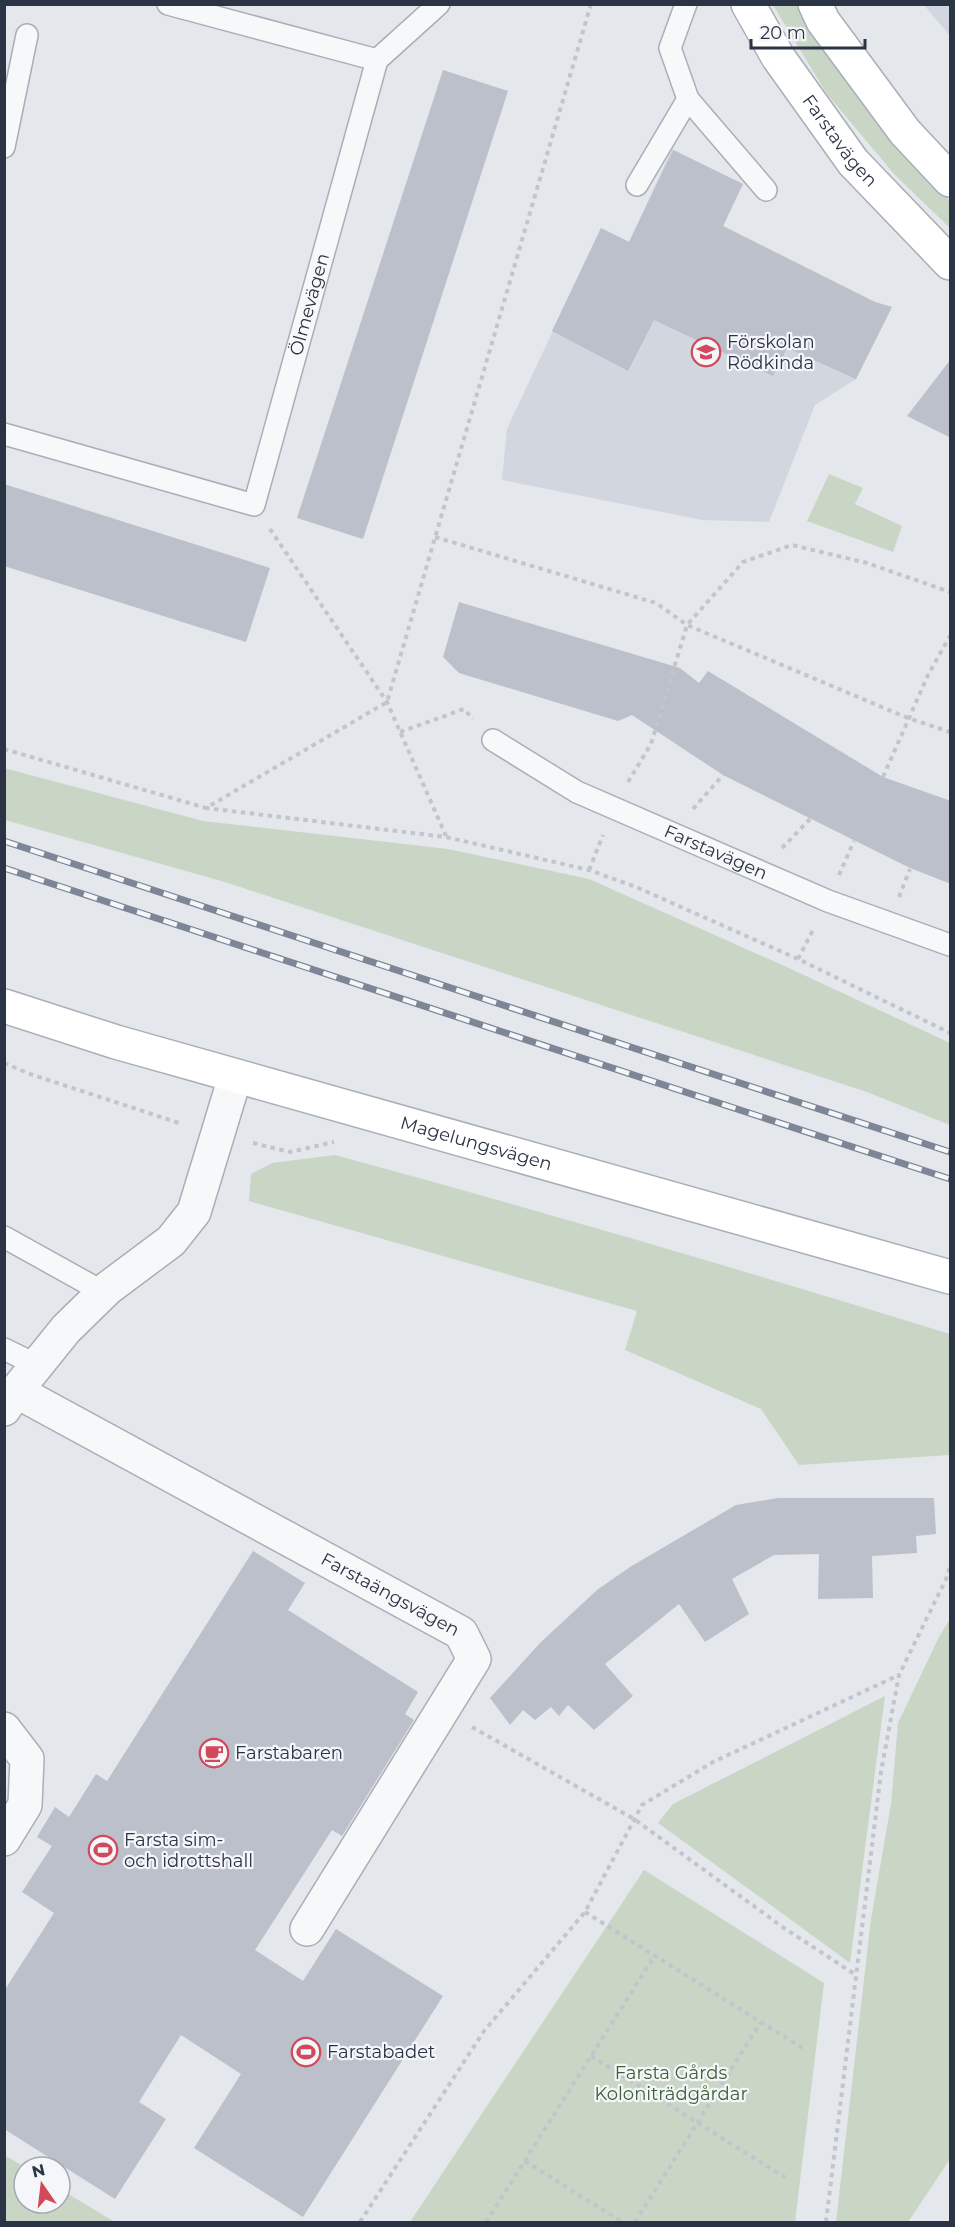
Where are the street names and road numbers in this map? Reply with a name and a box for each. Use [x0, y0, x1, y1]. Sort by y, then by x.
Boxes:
street label: Farstavägen [797, 90, 882, 191]
street label: Ölmevägen [285, 251, 334, 358]
street label: Farstavägen [661, 820, 771, 884]
street label: Magelungsvägen [398, 1112, 555, 1175]
street label: Farstaängsvägen [317, 1548, 463, 1641]

